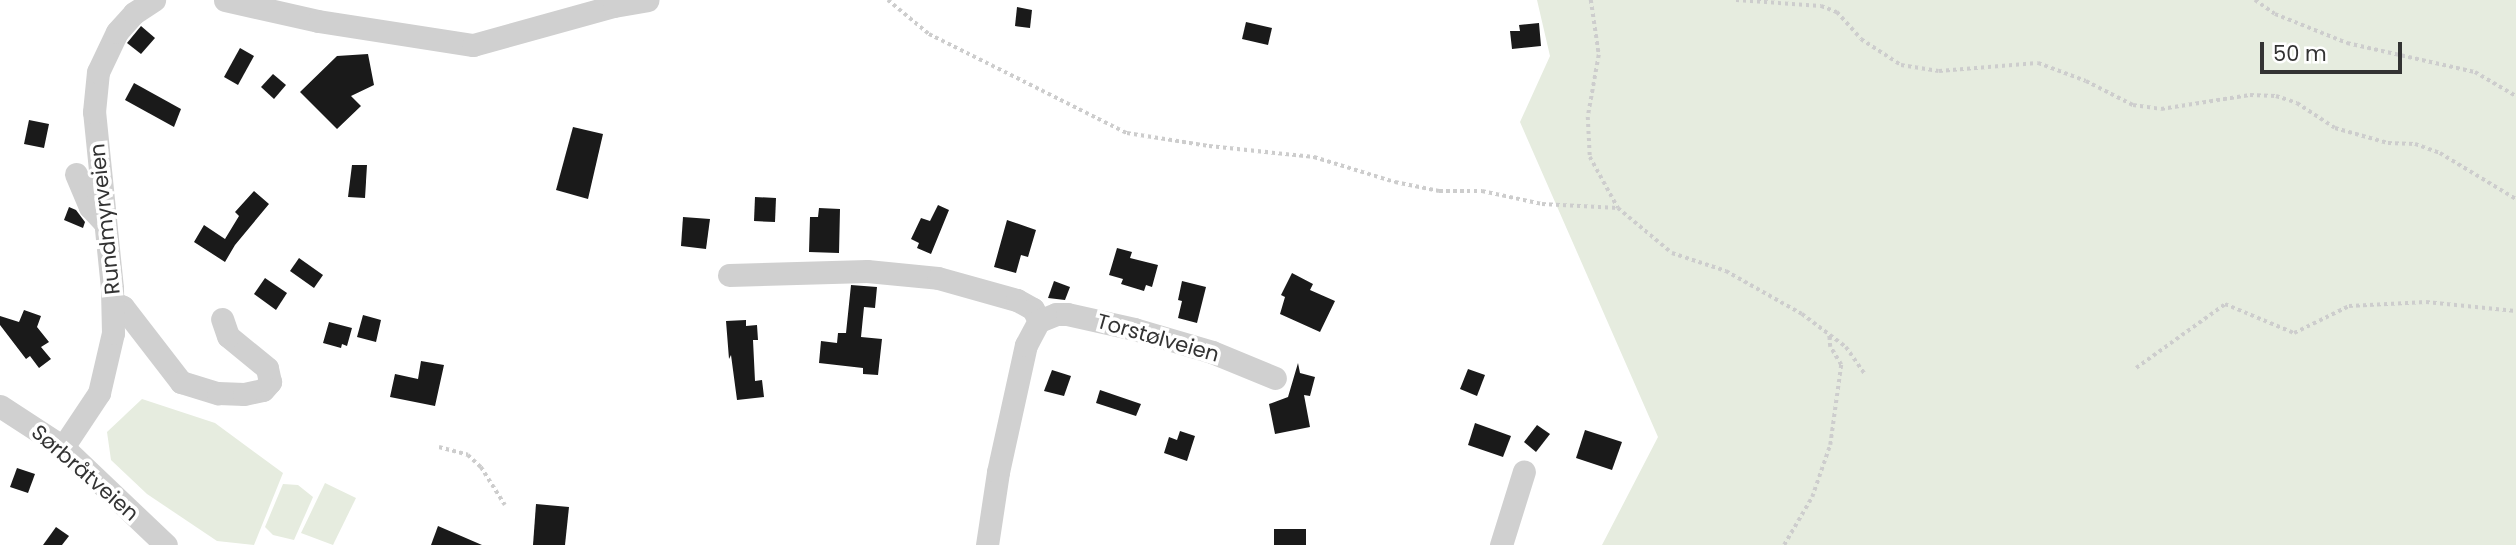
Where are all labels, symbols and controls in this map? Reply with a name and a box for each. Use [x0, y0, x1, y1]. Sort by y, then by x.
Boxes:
scale bar [2264, 28, 2406, 72]
text: 50 m [2273, 39, 2327, 68]
street label: Rundmyrveien [85, 142, 125, 296]
street label: Torstølveien [1094, 308, 1222, 368]
street label: Sørbråtveien [26, 420, 144, 526]

